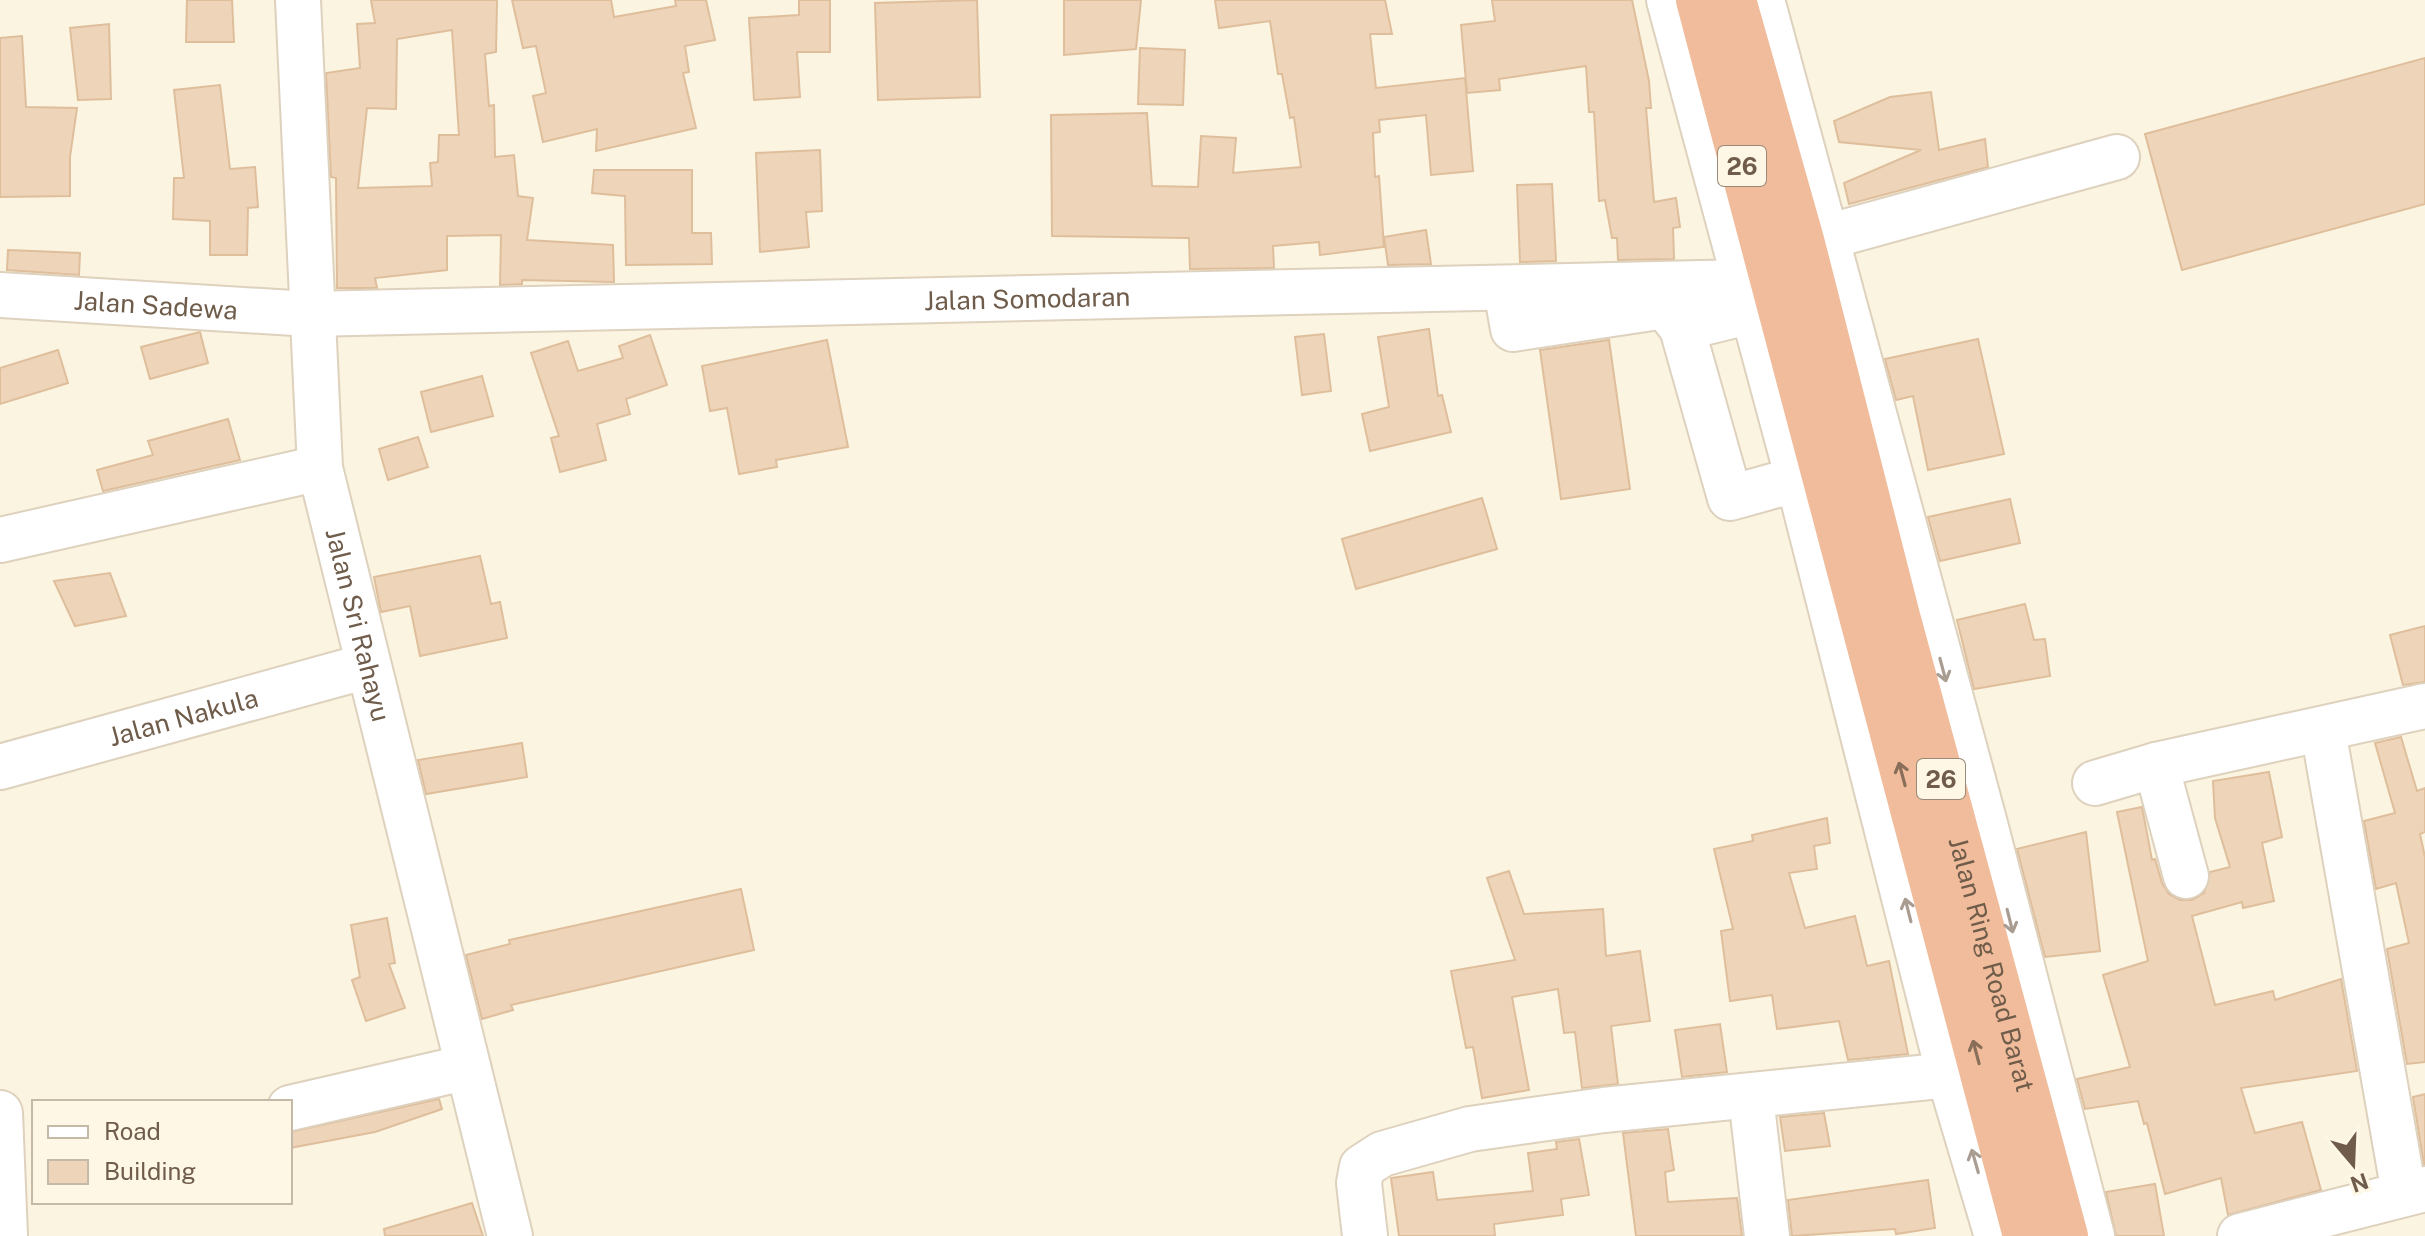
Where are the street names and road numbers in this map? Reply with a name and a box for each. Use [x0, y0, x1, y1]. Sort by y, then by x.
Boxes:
road number: 26 [1718, 146, 1766, 186]
street label: Jalan Somodaran [924, 280, 1131, 316]
street label: Jalan Sadewa [73, 284, 239, 325]
street label: Jalan Sri Rahayu [320, 525, 398, 725]
street label: Jalan Nakula [105, 681, 261, 752]
road number: 26 [1917, 759, 1965, 799]
street label: Jalan Ring Road Barat [1943, 833, 2042, 1095]

